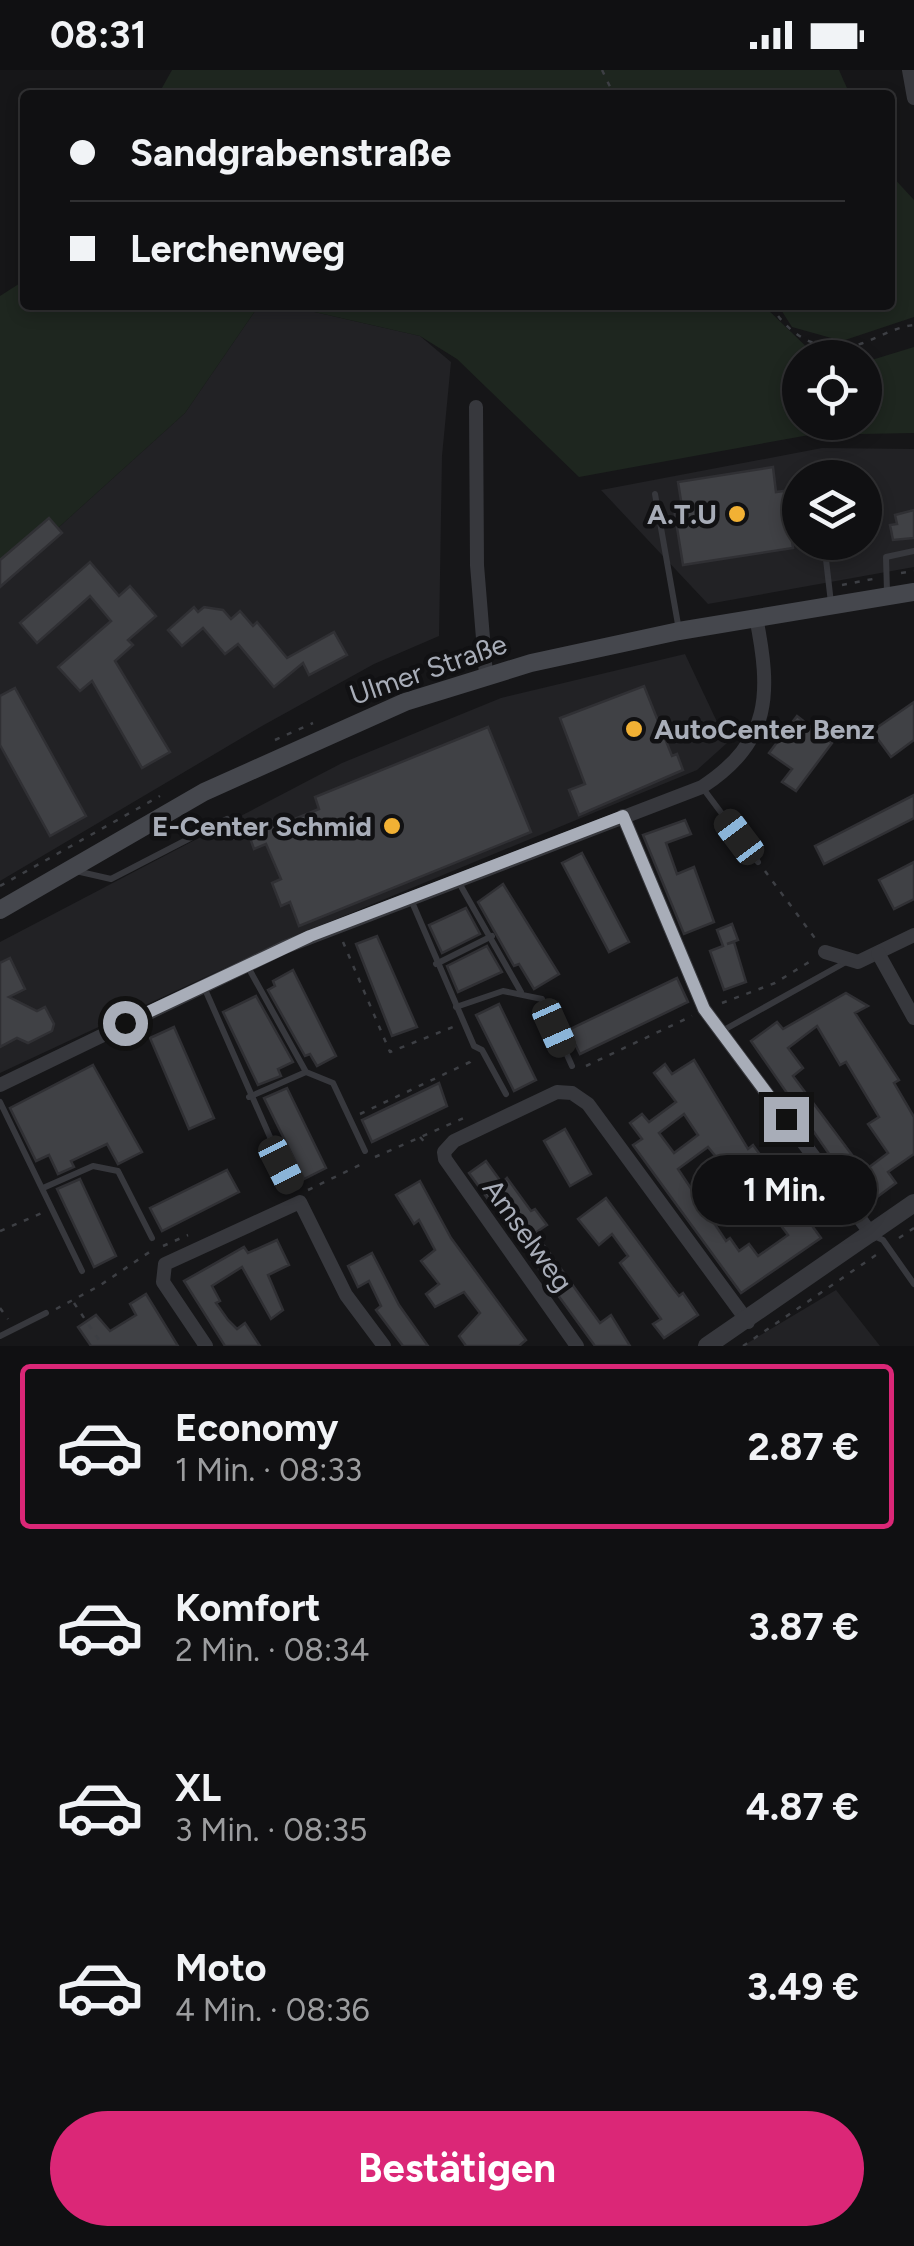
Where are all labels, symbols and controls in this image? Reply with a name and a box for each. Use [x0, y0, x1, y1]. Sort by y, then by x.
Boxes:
text: 08:31 [50, 12, 146, 58]
text: Sandgrabenstraße [130, 130, 451, 176]
text: Lerchenweg [130, 226, 345, 272]
map controls [782, 340, 882, 560]
button: locate [782, 340, 882, 440]
button: layers [782, 460, 882, 560]
place label: A.T.U [647, 497, 717, 531]
marker: A.T.U [726, 503, 748, 525]
street label: Ulmer Straße [345, 626, 511, 712]
place label: AutoCenter Benz [654, 712, 875, 746]
marker: AutoCenter Benz [623, 718, 645, 740]
car [709, 804, 769, 870]
place label: E-Center Schmid [152, 809, 372, 843]
marker: E-Center Schmid [381, 815, 403, 837]
car [528, 994, 580, 1062]
route start [103, 1001, 148, 1046]
route end [764, 1097, 809, 1142]
car [254, 1131, 308, 1199]
callout: 1 Min. [694, 1154, 878, 1224]
text: 1 Min. [743, 1171, 826, 1209]
street label: Amselweg [476, 1172, 580, 1298]
icon: car [55, 1402, 145, 1492]
text: Economy [175, 1405, 338, 1451]
text: 2.87 € [748, 1424, 859, 1470]
text: 1 Min. · 08:33 [175, 1451, 362, 1489]
icon: car [55, 1582, 145, 1672]
text: Komfort [175, 1585, 321, 1631]
text: 3.87 € [749, 1604, 859, 1650]
text: 2 Min. · 08:34 [175, 1631, 369, 1669]
icon: car [55, 1762, 145, 1852]
text: XL [175, 1765, 221, 1811]
text: 4.87 € [746, 1784, 859, 1830]
text: 3 Min. · 08:35 [175, 1811, 367, 1849]
icon: car [55, 1942, 145, 2032]
text: Moto [175, 1945, 267, 1991]
text: 3.49 € [747, 1964, 859, 2010]
text: 4 Min. · 08:36 [175, 1991, 370, 2029]
button: Bestätigen [50, 2111, 864, 2226]

